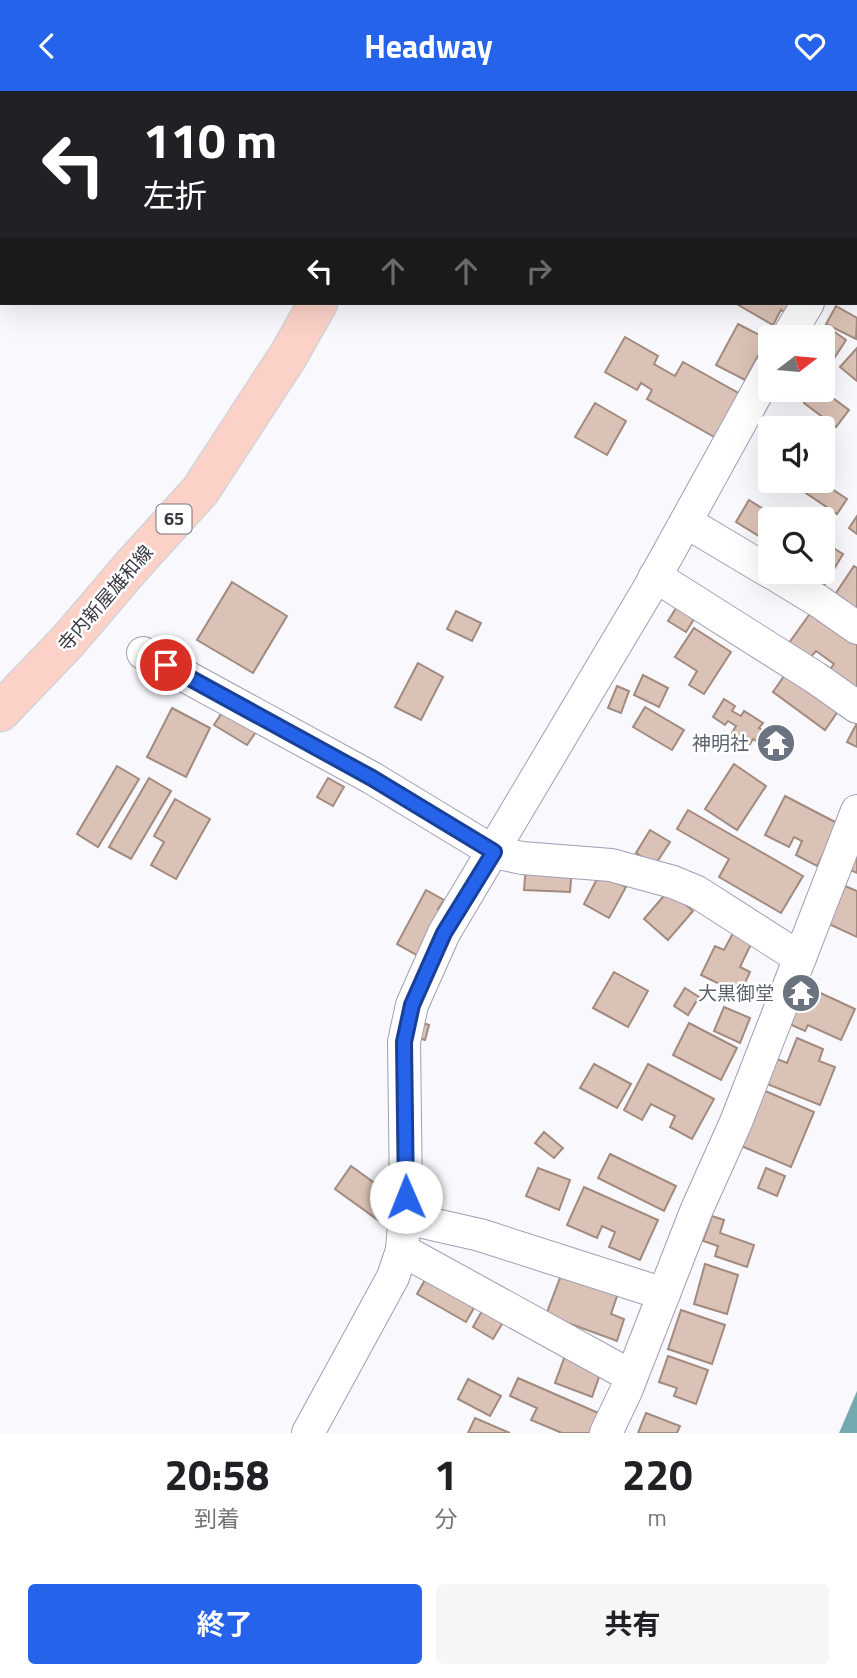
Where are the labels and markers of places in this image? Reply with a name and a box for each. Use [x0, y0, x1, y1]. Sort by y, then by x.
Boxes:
pin [136, 635, 196, 695]
temple icon: 神明社 [755, 722, 797, 764]
place label: 神明社 [692, 728, 749, 757]
temple icon: 大黒御堂 [780, 972, 822, 1014]
place label: 大黒御堂 [698, 978, 774, 1007]

